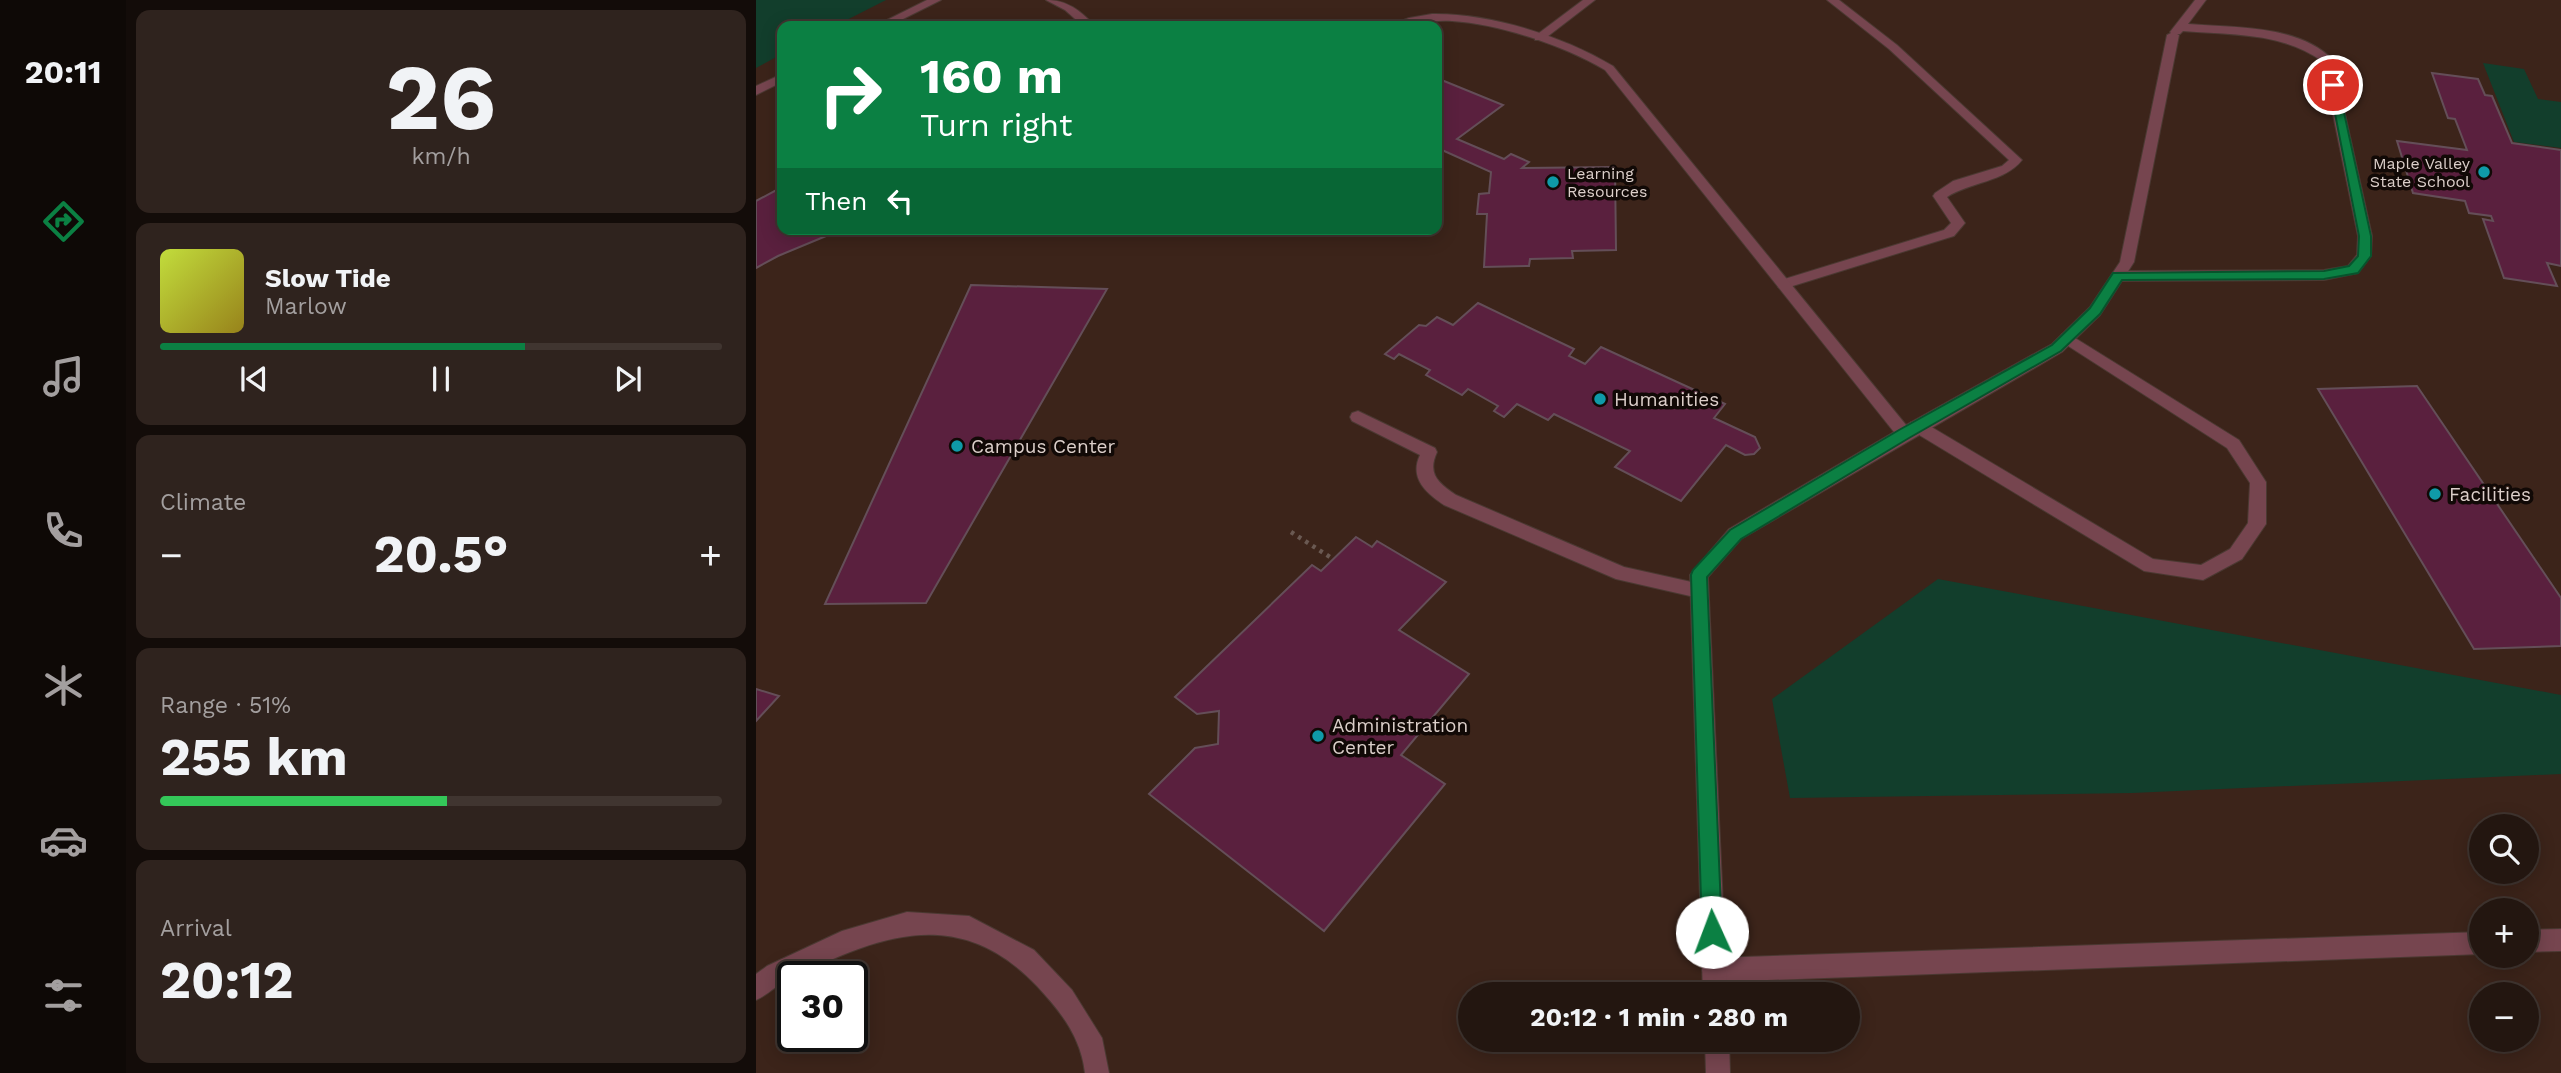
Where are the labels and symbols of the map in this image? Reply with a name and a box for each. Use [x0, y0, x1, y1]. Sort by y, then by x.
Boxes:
pin [2303, 55, 2363, 115]
place label: Maple Valley State School [2370, 154, 2471, 191]
place label: Learning Resources [1567, 164, 1647, 201]
marker: Maple Valley State School [2476, 164, 2492, 180]
marker: Learning Resources [1545, 174, 1561, 190]
place label: Humanities [1614, 388, 1719, 411]
marker: Humanities [1592, 391, 1608, 407]
place label: Campus Center [971, 435, 1116, 458]
marker: Campus Center [949, 438, 965, 454]
place label: Facilities [2449, 483, 2531, 506]
marker: Facilities [2427, 486, 2443, 502]
place label: Administration Center [1332, 714, 1468, 759]
marker: Administration Center [1310, 728, 1326, 744]
position arrow [1675, 895, 1749, 969]
speed limit sign: 30 [777, 961, 868, 1052]

